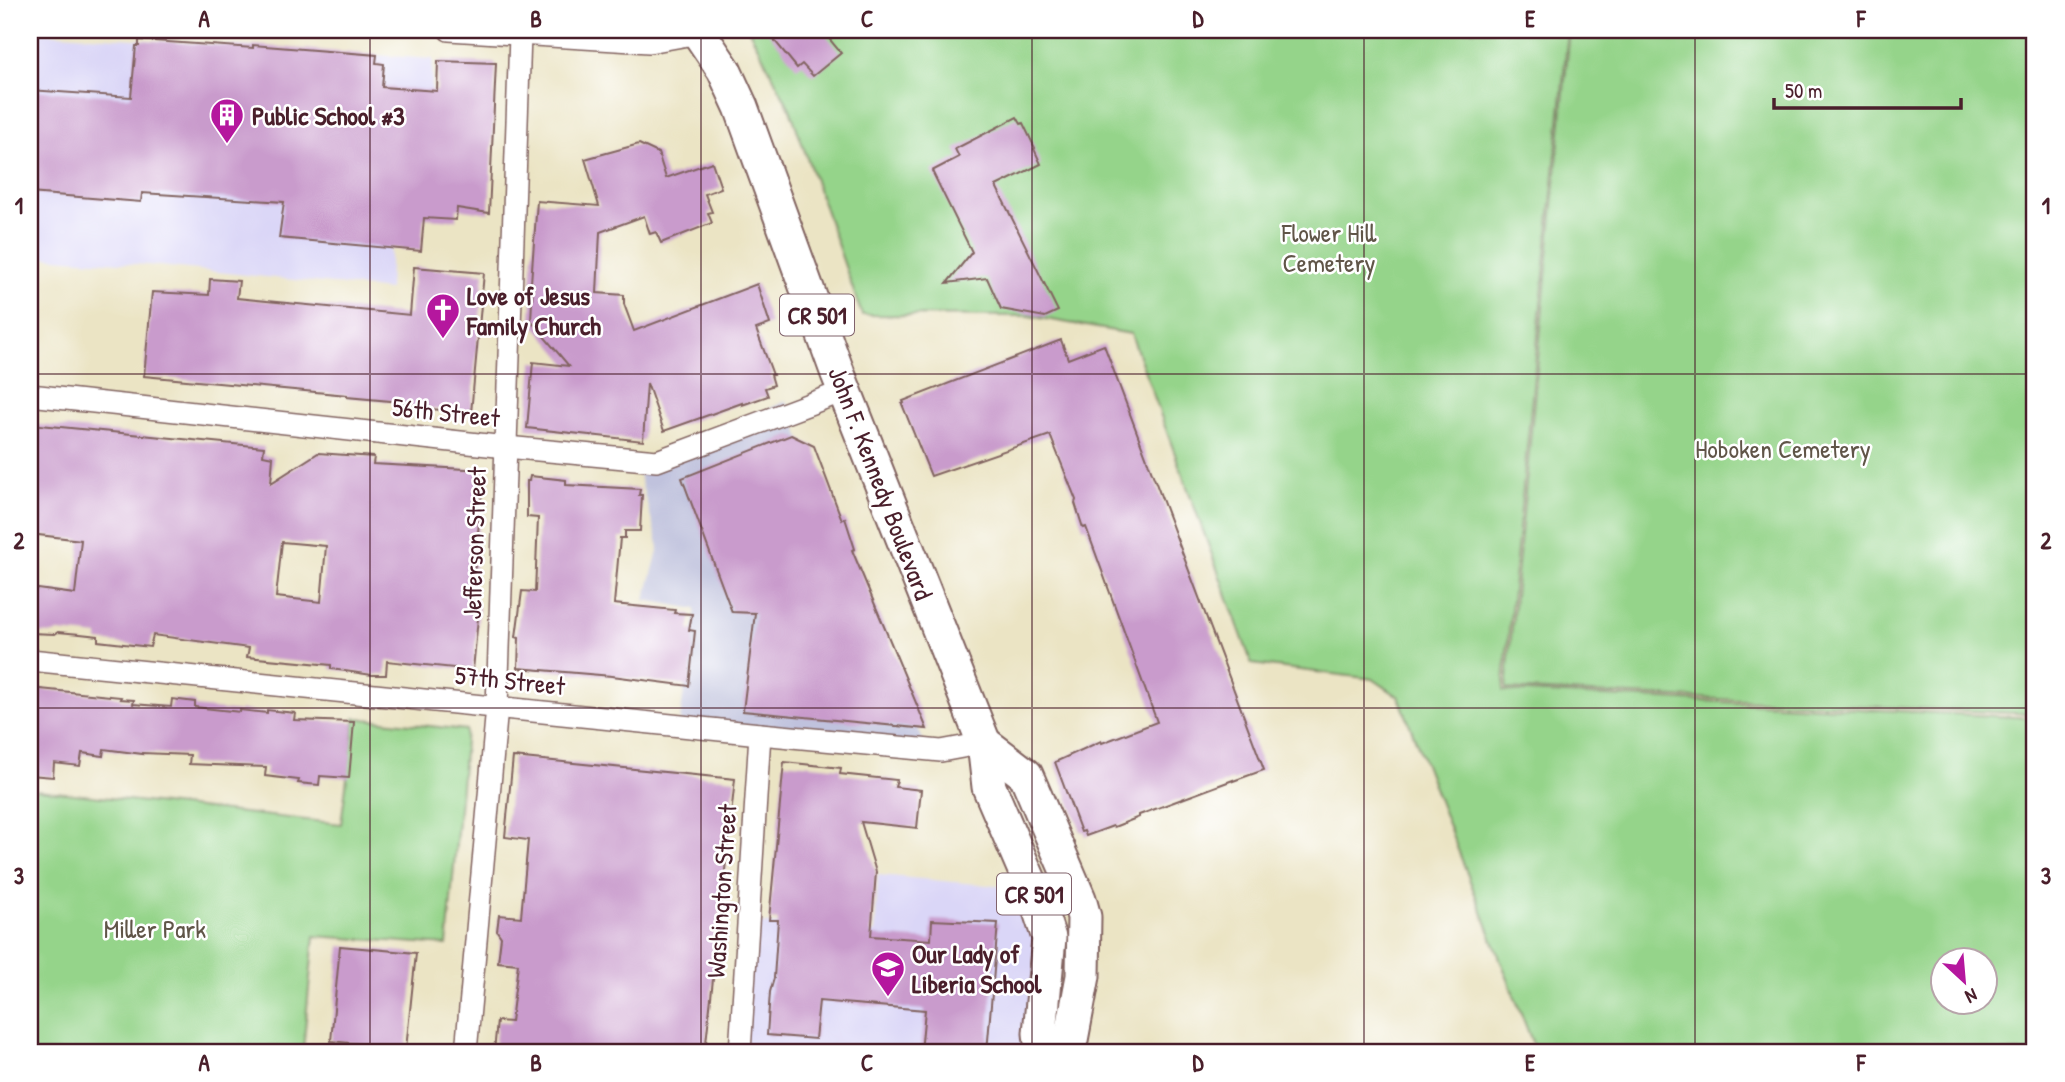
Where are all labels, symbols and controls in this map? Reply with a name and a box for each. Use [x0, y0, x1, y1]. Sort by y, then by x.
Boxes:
text: A [198, 3, 210, 34]
text: B [530, 3, 542, 34]
text: C [861, 3, 873, 34]
text: D [1193, 3, 1205, 34]
text: E [1525, 3, 1536, 34]
text: F [1856, 3, 1867, 34]
scale bar [1774, 66, 1962, 110]
text: 50 m [1785, 76, 1822, 105]
building icon: Public School #3 [208, 96, 246, 145]
place label: Public School #3 [252, 98, 405, 133]
text: 1 [15, 190, 23, 221]
text: 1 [2042, 190, 2050, 221]
park label: Flower Hill Cemetery [1281, 215, 1377, 280]
place label: Love of Jesus Family Church [466, 278, 601, 344]
church icon: Love of Jesus Family Church [424, 291, 462, 340]
road number: CR 501 [780, 294, 854, 336]
street label: John F. Kennedy Boulevard [820, 361, 942, 605]
street label: 56th Street [391, 389, 502, 435]
park label: Hoboken Cemetery [1695, 431, 1871, 466]
street label: Jefferson Street [454, 465, 494, 620]
text: 2 [14, 525, 25, 556]
text: 2 [2041, 525, 2052, 556]
street label: 57th Street [453, 657, 568, 703]
street label: Washington Street [697, 802, 745, 979]
text: 3 [14, 860, 24, 891]
text: 3 [2041, 860, 2051, 891]
road number: CR 501 [997, 874, 1071, 914]
park label: Miller Park [104, 911, 206, 946]
place label: Our Lady of Liberia School [912, 936, 1042, 1001]
north arrow [1928, 946, 1998, 1016]
school or university icon: Our Lady of Liberia School [869, 949, 907, 998]
text: N [1961, 982, 1982, 1010]
text: A [198, 1047, 210, 1078]
text: B [530, 1047, 542, 1078]
text: C [861, 1047, 873, 1078]
text: D [1193, 1047, 1205, 1078]
text: E [1525, 1047, 1536, 1078]
text: F [1856, 1047, 1867, 1078]

